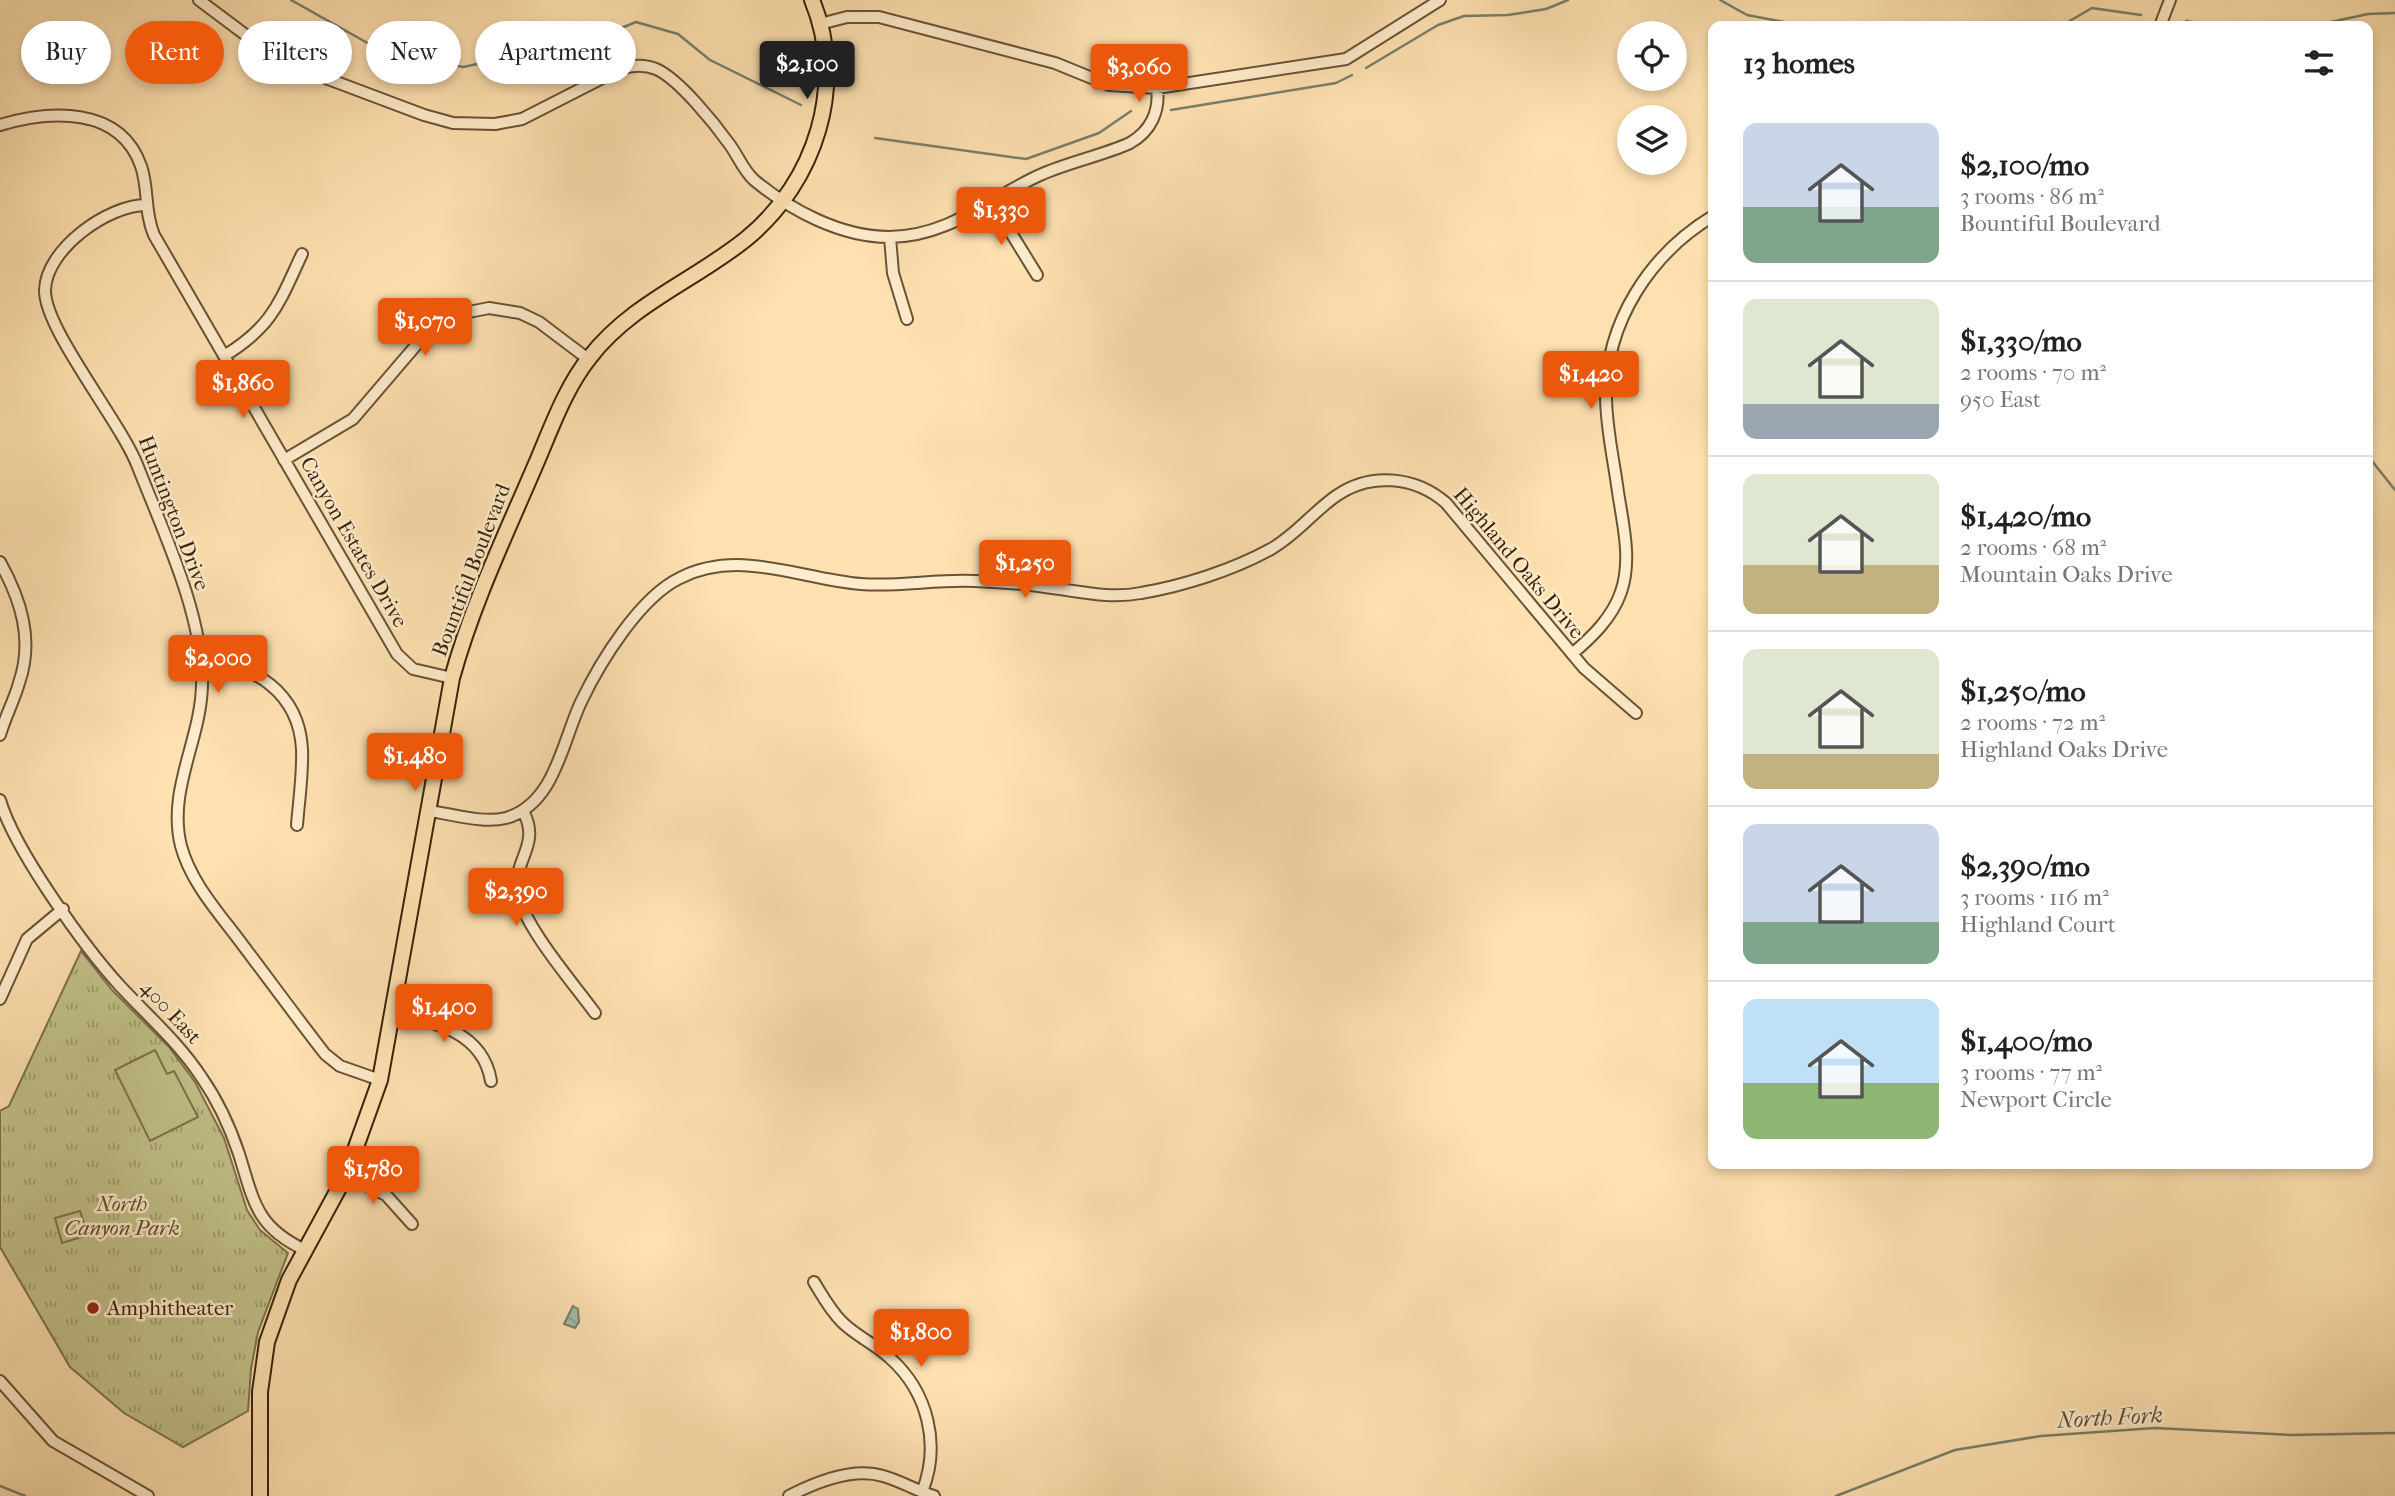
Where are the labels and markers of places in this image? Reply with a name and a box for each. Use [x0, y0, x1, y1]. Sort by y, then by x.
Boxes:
pin: $2,100 [750, 42, 864, 101]
pin: $3,060 [1082, 44, 1196, 104]
pin: $1,330 [944, 188, 1058, 247]
pin: $1,070 [368, 298, 482, 358]
pin: $1,420 [1534, 352, 1648, 411]
pin: $1,860 [186, 360, 300, 420]
pin: $1,250 [968, 540, 1082, 600]
pin: $2,000 [161, 636, 275, 695]
pin: $1,480 [358, 734, 472, 793]
pin: $2,390 [459, 869, 573, 928]
pin: $1,400 [387, 984, 501, 1044]
pin: $1,780 [316, 1146, 430, 1206]
place label: Amphitheater [106, 1296, 233, 1320]
marker: Amphitheater [85, 1300, 101, 1316]
pin: $1,800 [864, 1310, 978, 1369]

